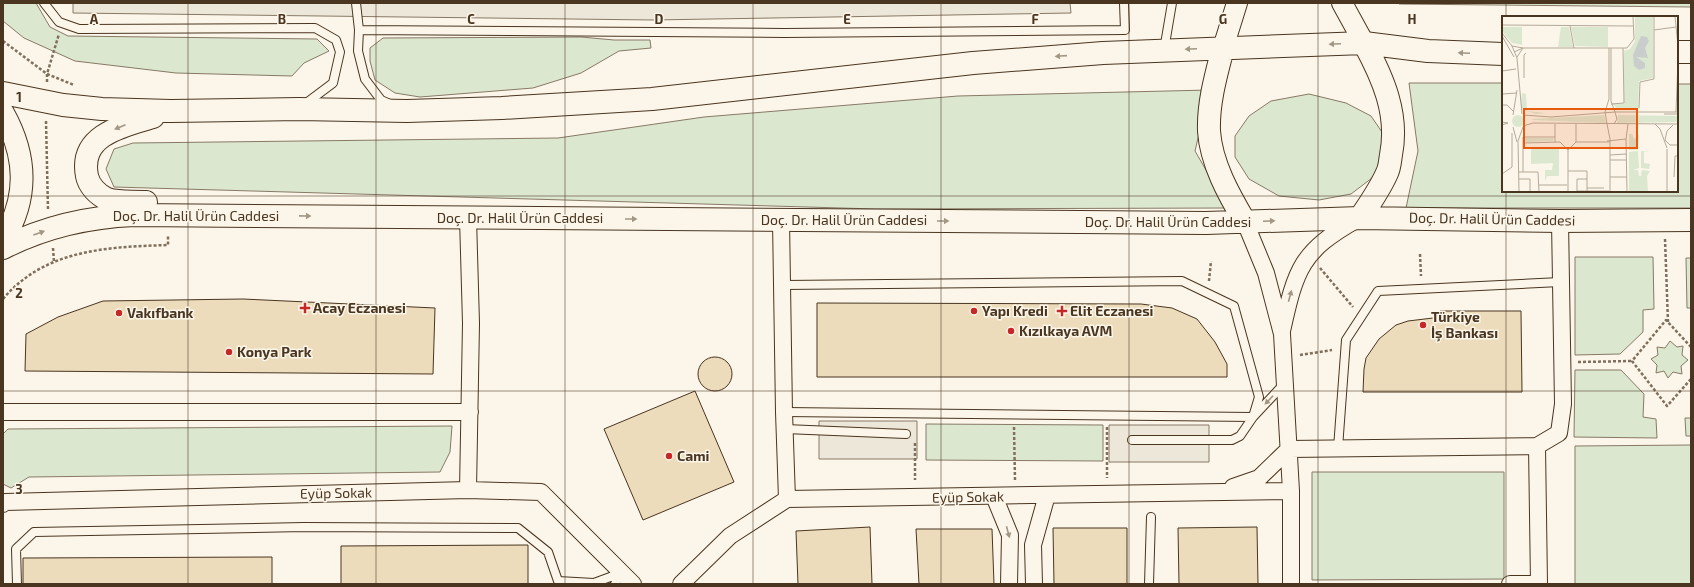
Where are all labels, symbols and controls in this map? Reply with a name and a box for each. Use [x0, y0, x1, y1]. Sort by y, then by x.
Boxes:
text: A [90, 11, 99, 27]
text: B [278, 11, 286, 27]
text: C [467, 11, 475, 27]
text: D [655, 11, 664, 27]
text: E [843, 11, 851, 27]
text: F [1031, 11, 1039, 27]
text: G [1219, 11, 1227, 27]
text: H [1408, 11, 1417, 27]
inset map [1502, 16, 1678, 192]
one-way arrow [1329, 41, 1341, 48]
one-way arrow [1185, 46, 1197, 53]
one-way arrow [1458, 50, 1470, 57]
one-way arrow [1055, 52, 1067, 59]
text: 1 [16, 89, 22, 105]
one-way arrow [114, 125, 126, 131]
street label: Doç. Dr. Halil Ürün Caddesi [113, 207, 279, 225]
street label: Doç. Dr. Halil Ürün Caddesi [437, 209, 603, 227]
street label: Doç. Dr. Halil Ürün Caddesi [1409, 209, 1575, 229]
street label: Doç. Dr. Halil Ürün Caddesi [761, 211, 927, 229]
one-way arrow [299, 213, 312, 219]
street label: Doç. Dr. Halil Ürün Caddesi [1085, 213, 1251, 231]
one-way arrow [625, 216, 638, 222]
one-way arrow [937, 218, 950, 224]
one-way arrow [1263, 218, 1275, 225]
one-way arrow [33, 229, 45, 235]
text: 2 [15, 285, 23, 301]
one-way arrow [1287, 290, 1293, 302]
place label: Acay Eczanesi [313, 299, 406, 316]
place label: Yapı Kredi [982, 302, 1048, 319]
place label: Elit Eczanesi [1070, 302, 1153, 319]
marker: Acay Eczanesi [300, 303, 310, 313]
place label: Vakıfbank [127, 304, 194, 321]
marker: Yapı Kredi [969, 306, 979, 316]
marker: Elit Eczanesi [1057, 306, 1067, 316]
marker: Vakıfbank [114, 308, 124, 318]
place label: Türkiye İş Bankası [1431, 308, 1498, 342]
marker: Türkiye İş Bankası [1418, 320, 1428, 330]
place label: Kızılkaya AVM [1019, 322, 1112, 339]
marker: Kızılkaya AVM [1006, 326, 1016, 336]
place label: Konya Park [237, 343, 312, 360]
marker: Konya Park [224, 347, 234, 357]
one-way arrow [1264, 395, 1274, 405]
place label: Cami [677, 447, 709, 464]
marker: Cami [664, 451, 674, 461]
text: 3 [15, 481, 23, 497]
street label: Eyüp Sokak [300, 483, 372, 502]
street label: Eyüp Sokak [932, 487, 1004, 506]
one-way arrow [1005, 527, 1011, 539]

